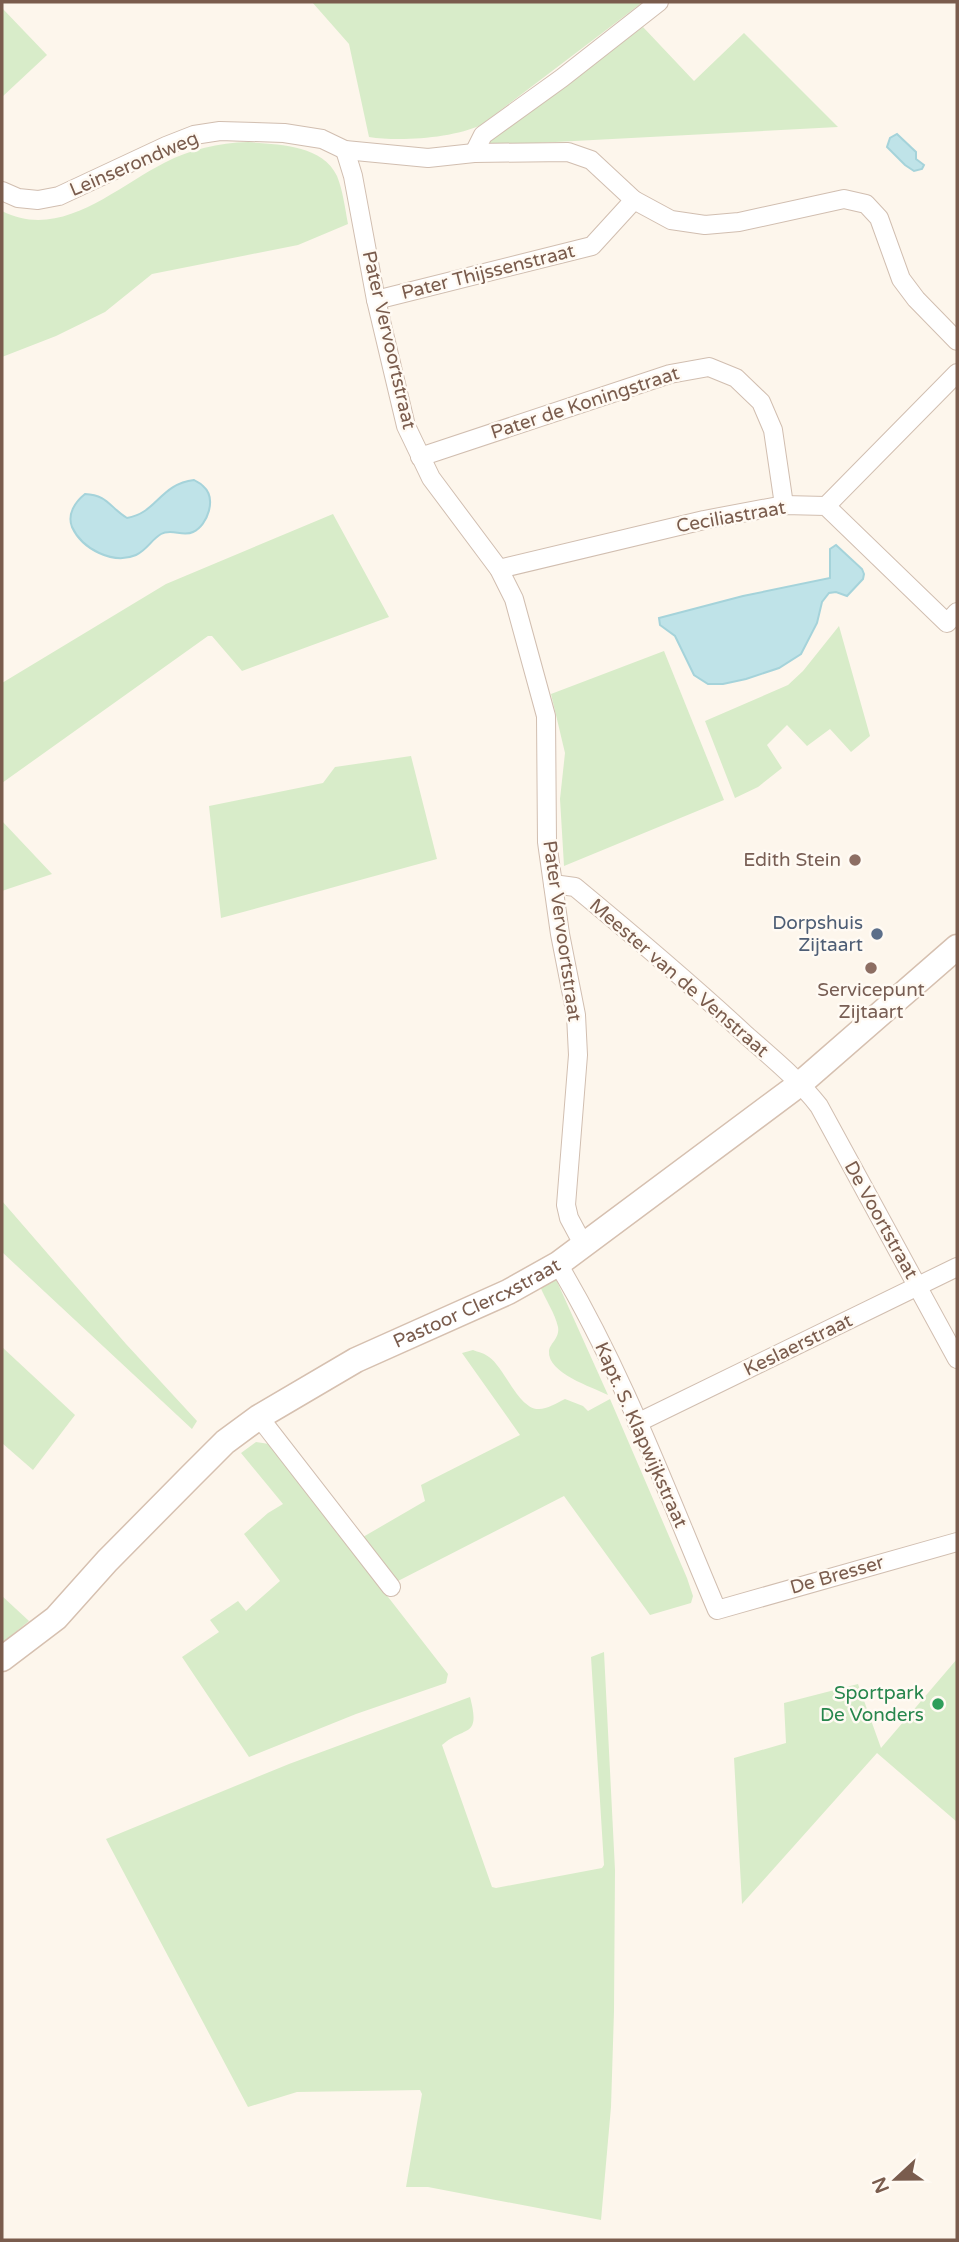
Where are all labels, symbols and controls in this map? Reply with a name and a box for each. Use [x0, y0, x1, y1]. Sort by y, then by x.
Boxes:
street label: Leinserondweg [66, 127, 202, 201]
street label: Pater Thijssenstraat [399, 240, 577, 304]
street label: Pater Vervoortstraat [358, 249, 420, 431]
street label: Pater de Koningstraat [488, 362, 682, 444]
street label: Ceciliastraat [675, 497, 787, 537]
street label: Pater Vervoortstraat [538, 839, 586, 1023]
place label: Edith Stein [743, 849, 841, 871]
marker: Edith Stein [847, 852, 863, 868]
street label: Meester van de Venstraat [585, 894, 773, 1062]
place label: Dorpshuis Zijtaart [772, 912, 863, 956]
marker: Dorpshuis Zijtaart [869, 926, 885, 942]
marker: Servicepunt Zijtaart [863, 960, 879, 976]
place label: Servicepunt Zijtaart [817, 979, 925, 1023]
street label: De Voortstraat [840, 1157, 922, 1283]
street label: Pastoor Clercxstraat [390, 1254, 564, 1353]
street label: Keslaerstraat [740, 1309, 856, 1381]
street label: Kapt. S. Klapwijkstraat [590, 1339, 692, 1531]
street label: De Bresser [788, 1551, 887, 1599]
place label: Sportpark De Vonders [820, 1682, 924, 1726]
marker: Sportpark De Vonders [930, 1696, 946, 1712]
north arrow [861, 2144, 931, 2214]
text: N [868, 2174, 894, 2196]

